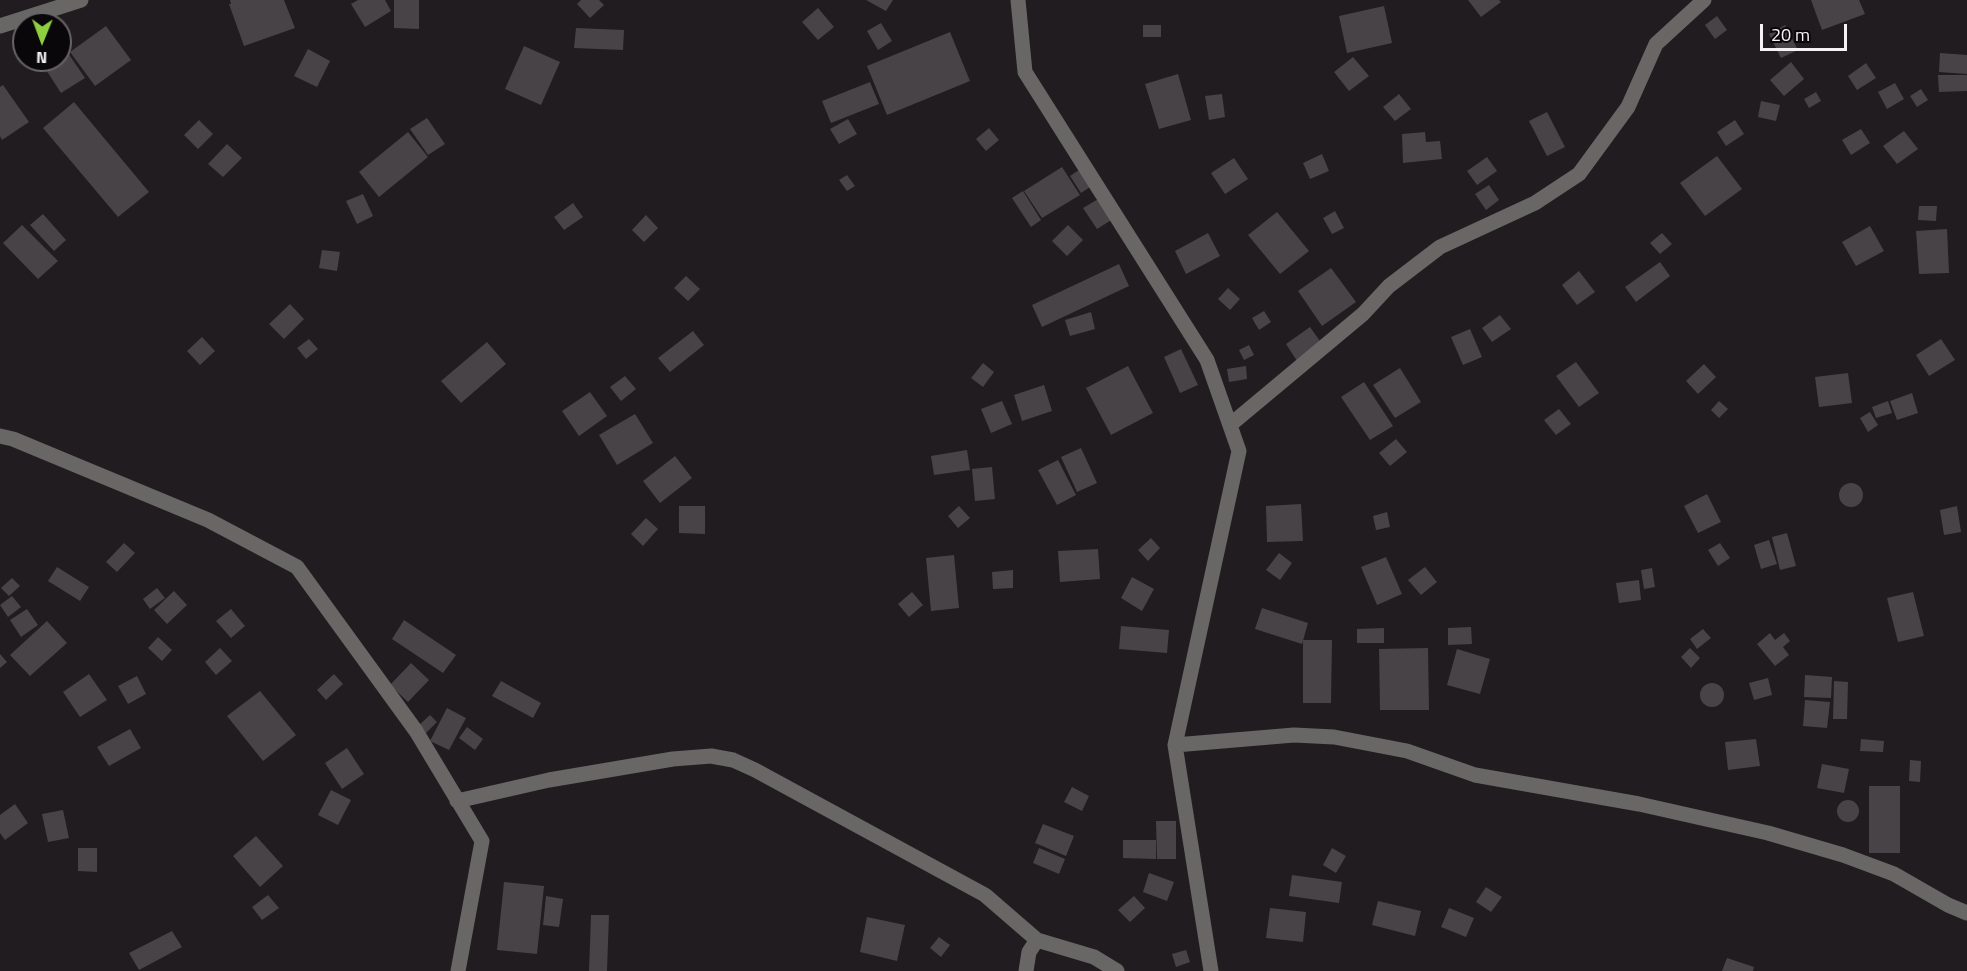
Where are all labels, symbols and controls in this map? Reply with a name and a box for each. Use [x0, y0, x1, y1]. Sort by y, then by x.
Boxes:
north arrow [12, 12, 72, 72]
scale bar [1763, 12, 1850, 50]
text: 20 m [1771, 21, 1810, 48]
text: N [36, 46, 47, 70]

